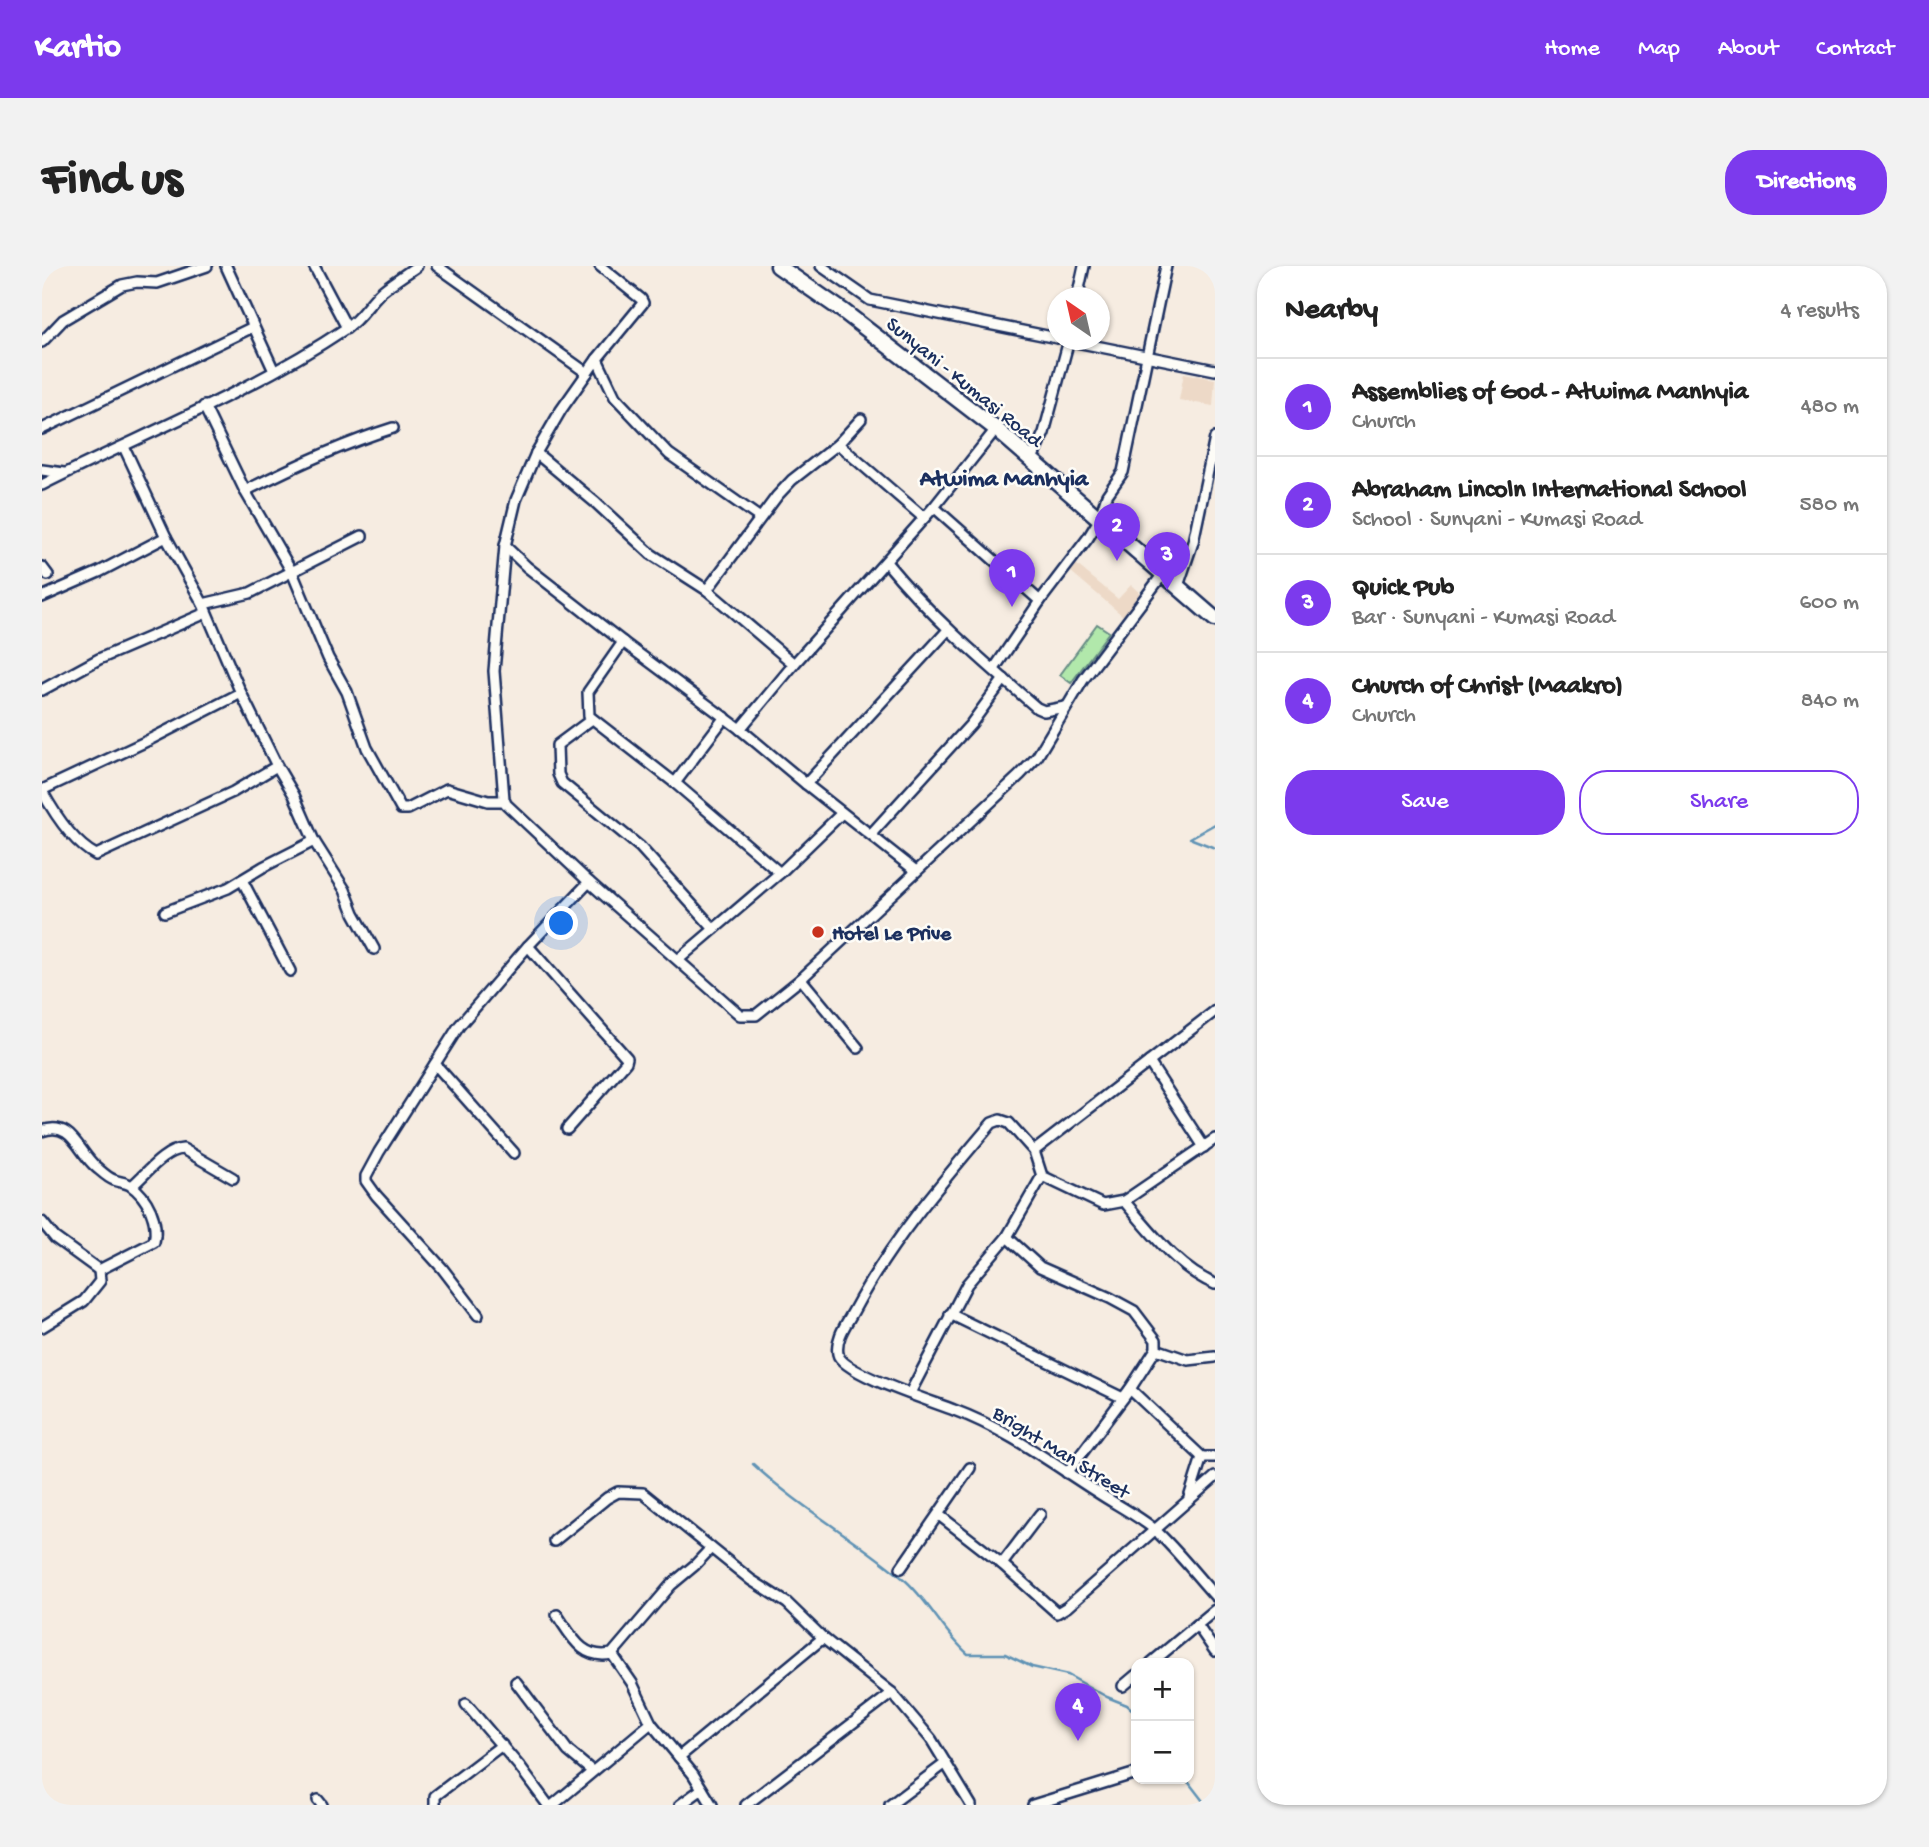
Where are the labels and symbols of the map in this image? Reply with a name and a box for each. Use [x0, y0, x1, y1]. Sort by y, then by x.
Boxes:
north arrow [1047, 287, 1110, 350]
street label: Sunyani - Kumasi Road [880, 313, 1047, 455]
district label: Atwima Manhyia [919, 466, 1090, 495]
pin: 2 [1094, 503, 1140, 561]
pin: 3 [1144, 532, 1190, 590]
pin: 1 [989, 549, 1035, 607]
your location [544, 906, 578, 940]
place label: Hotel Le Prive [832, 923, 952, 948]
marker: Hotel Le Prive [810, 924, 826, 940]
street label: Bright Man Street [986, 1401, 1135, 1507]
pin: 4 [1055, 1683, 1101, 1741]

